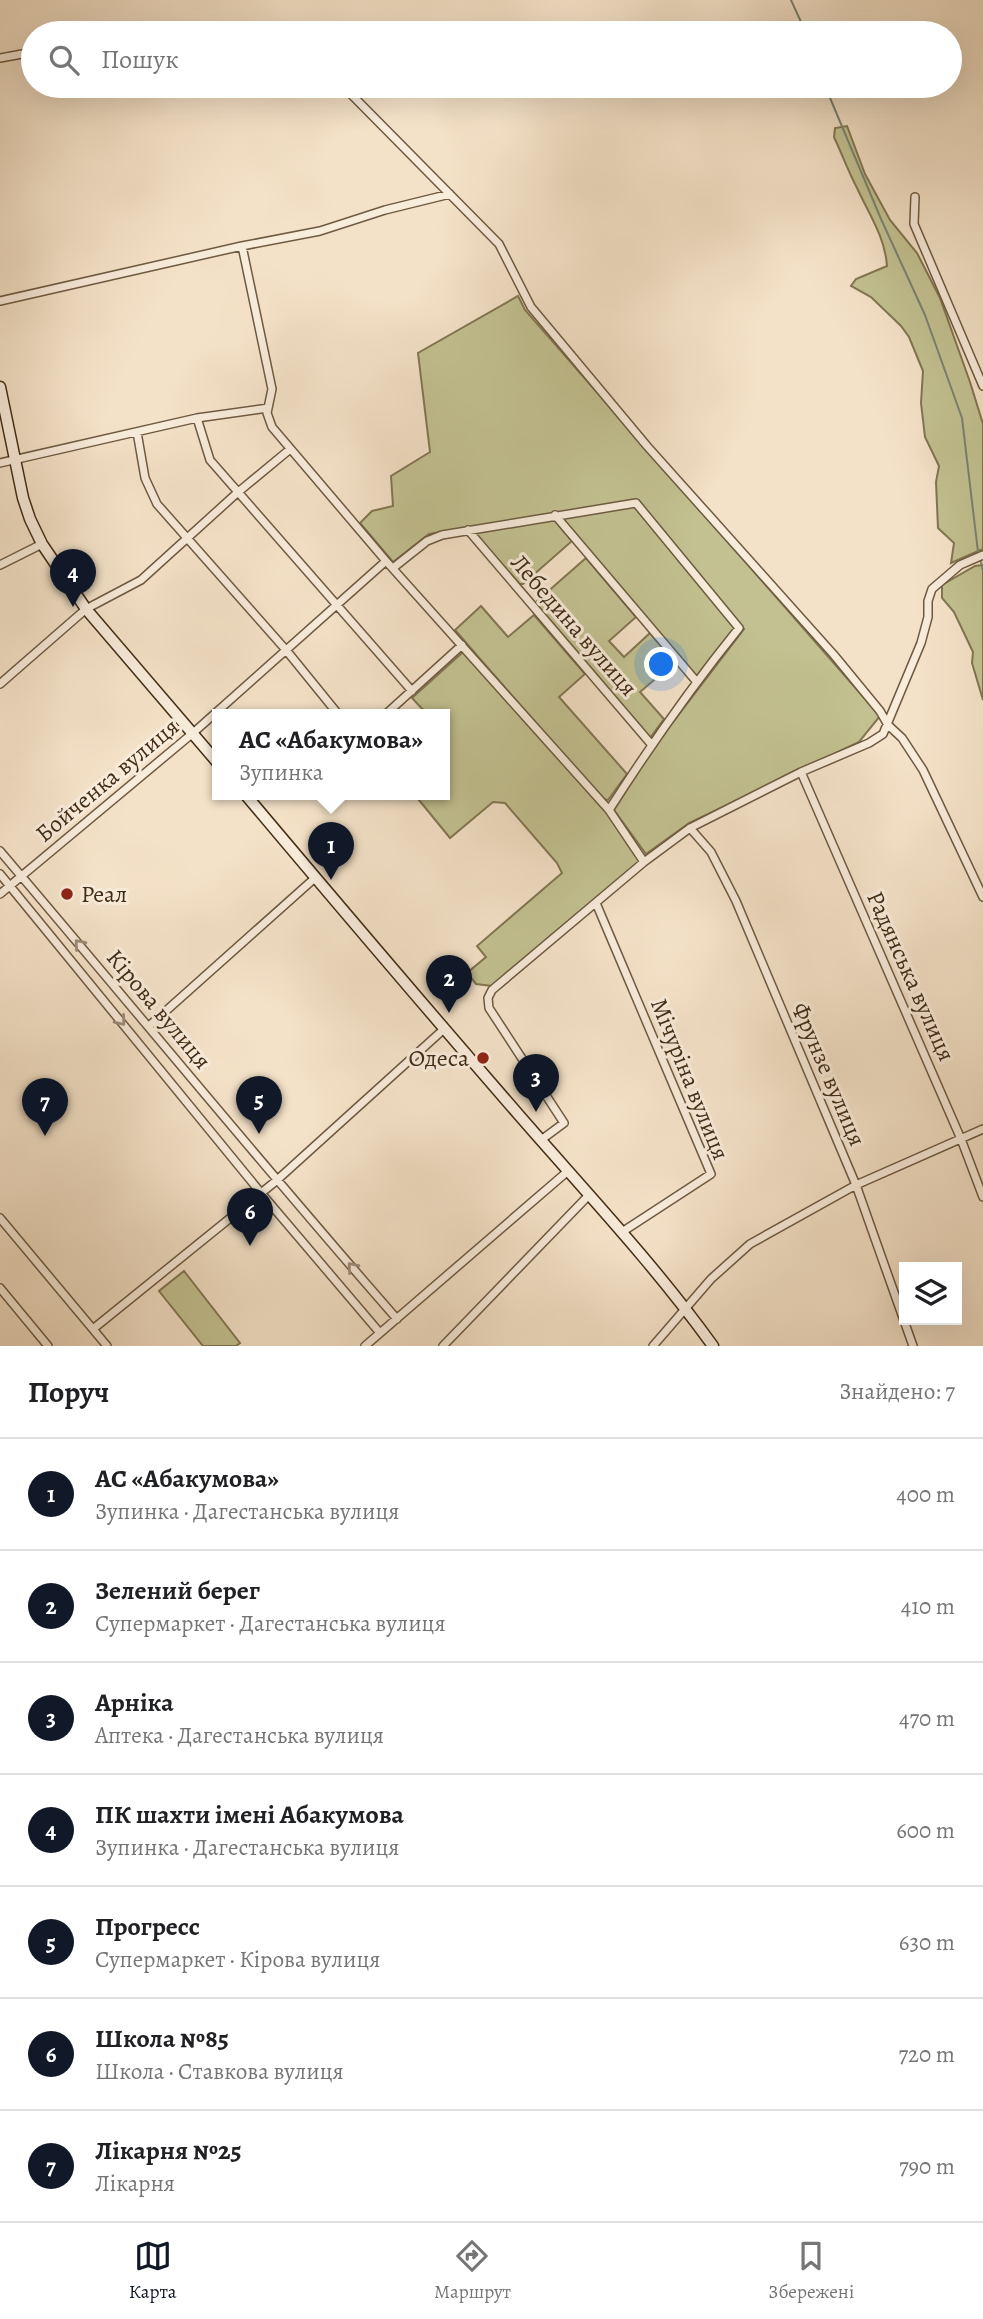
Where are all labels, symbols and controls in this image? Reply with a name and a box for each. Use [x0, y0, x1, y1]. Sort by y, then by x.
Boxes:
search box [21, 21, 962, 98]
icon: search [45, 41, 83, 79]
text: Пошук [101, 42, 179, 77]
street label: Лебедина вулиця [503, 547, 645, 703]
pin: 4 [50, 549, 96, 607]
your location [644, 647, 678, 681]
popup [212, 709, 450, 800]
street label: Бойченка вулиця [29, 711, 185, 849]
text: АС «Абакумова» [239, 722, 423, 757]
text: Зупинка [239, 757, 323, 788]
pin: 1 [308, 822, 354, 880]
place label: Реал [81, 878, 127, 910]
marker: Реал [59, 886, 75, 902]
street label: Радянська вулиця [859, 886, 963, 1066]
one-way arrow [75, 939, 87, 952]
street label: Кірова вулиця [99, 942, 219, 1076]
pin: 2 [426, 955, 472, 1013]
street label: Мічуріна вулиця [643, 993, 737, 1165]
street label: Фрунзе вулиця [784, 997, 874, 1151]
one-way arrow [113, 1013, 125, 1026]
place label: Одеса [408, 1042, 469, 1074]
marker: Одеса [475, 1050, 491, 1066]
pin: 3 [513, 1054, 559, 1112]
pin: 5 [236, 1076, 282, 1134]
pin: 7 [22, 1078, 68, 1136]
pin: 6 [227, 1188, 273, 1246]
one-way arrow [348, 1262, 360, 1275]
map controls [899, 1262, 962, 1325]
button: layers [899, 1262, 962, 1325]
text: Поруч [28, 1372, 109, 1412]
text: Знайдено: 7 [839, 1376, 955, 1407]
text: АС «Абакумова» [95, 1461, 279, 1496]
text: 1 [47, 1479, 55, 1510]
text: 400 m [896, 1479, 955, 1510]
text: Зупинка · Дагестанська вулиця [95, 1496, 399, 1527]
text: Зелений берег [95, 1573, 260, 1608]
text: 2 [45, 1591, 57, 1622]
text: 410 m [901, 1591, 955, 1622]
text: Супермаркет · Дагестанська вулиця [95, 1608, 446, 1639]
text: Арніка [95, 1685, 174, 1720]
text: 3 [46, 1703, 56, 1734]
text: 470 m [899, 1703, 955, 1734]
text: Аптека · Дагестанська вулиця [95, 1720, 384, 1751]
text: ПК шахти імені Абакумова [95, 1797, 404, 1832]
text: 4 [46, 1815, 56, 1846]
text: 600 m [896, 1815, 955, 1846]
text: Зупинка · Дагестанська вулиця [95, 1832, 399, 1863]
text: Прогресс [95, 1909, 200, 1944]
text: 5 [46, 1927, 56, 1958]
text: 630 m [899, 1927, 955, 1958]
text: Супермаркет · Кірова вулиця [95, 1944, 380, 1975]
text: Школа №85 [95, 2021, 229, 2056]
text: 6 [46, 2039, 56, 2070]
text: 720 m [898, 2039, 955, 2070]
text: Школа · Ставкова вулиця [95, 2056, 344, 2087]
text: Лікарня №25 [95, 2133, 242, 2168]
text: 7 [46, 2151, 56, 2182]
text: 790 m [899, 2151, 955, 2182]
text: Лікарня [95, 2168, 175, 2199]
tab: Карта [129, 2237, 177, 2305]
tab: Маршрут [434, 2237, 511, 2305]
tab: Збережені [768, 2237, 854, 2305]

